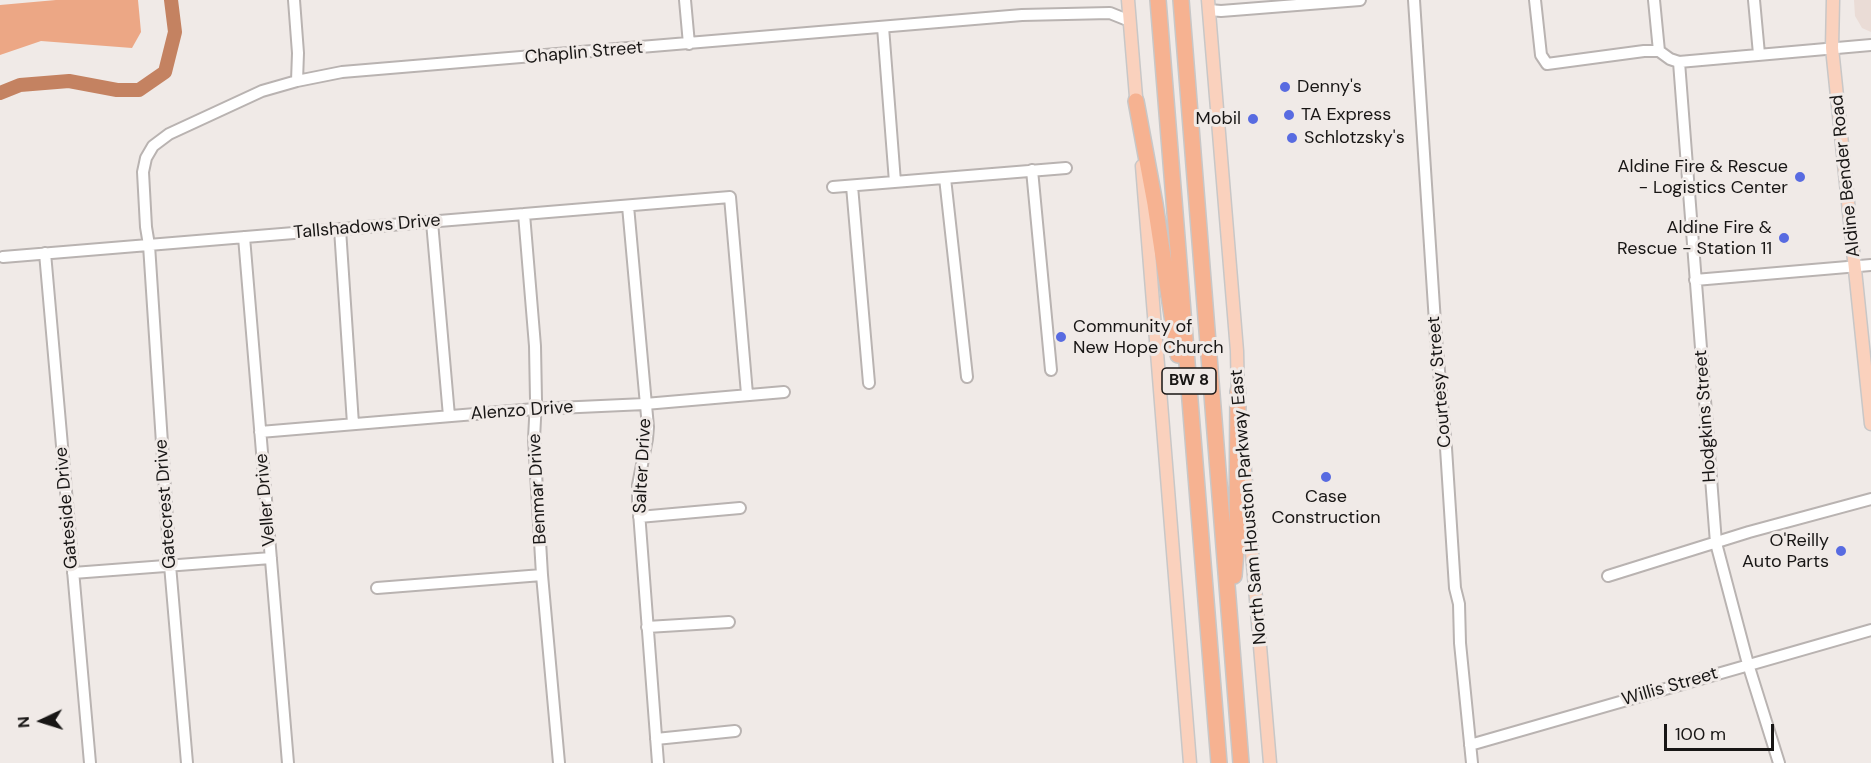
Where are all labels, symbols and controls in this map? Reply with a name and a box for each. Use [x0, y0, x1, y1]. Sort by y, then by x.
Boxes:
street label: Chaplin Street [524, 37, 644, 69]
place label: Denny's [1297, 76, 1362, 98]
marker: Denny's [1278, 80, 1292, 94]
street label: Aldine Bender Road [1827, 94, 1865, 258]
place label: TA Express [1301, 104, 1391, 126]
place label: Mobil [1196, 108, 1241, 130]
marker: TA Express [1282, 108, 1296, 122]
marker: Mobil [1246, 112, 1260, 126]
place label: Schlotzsky's [1304, 127, 1405, 149]
marker: Schlotzsky's [1285, 131, 1299, 145]
place label: Aldine Fire & Rescue - Logistics Center [1618, 156, 1788, 198]
marker: Aldine Fire & Rescue - Logistics Center [1793, 170, 1807, 184]
street label: Tallshadows Drive [293, 210, 441, 244]
place label: Aldine Fire & Rescue - Station 11 [1617, 217, 1772, 260]
marker: Aldine Fire & Rescue - Station 11 [1777, 231, 1791, 245]
street label: Courtesy Street [1423, 315, 1457, 449]
place label: Community of New Hope Church [1073, 316, 1224, 358]
marker: Community of New Hope Church [1054, 330, 1068, 344]
street label: Hodgkins Street [1691, 349, 1721, 483]
road number: BW 8 [1162, 368, 1216, 394]
street label: North Sam Houston Parkway East [1226, 368, 1272, 646]
street label: Alenzo Drive [470, 397, 574, 425]
street label: Salter Drive [630, 418, 656, 514]
street label: Benmar Drive [524, 433, 552, 545]
street label: Gatecrest Drive [151, 438, 181, 570]
street label: Gateside Drive [51, 446, 83, 570]
street label: Veller Drive [251, 453, 281, 547]
marker: Case Construction [1319, 470, 1333, 484]
place label: Case Construction [1271, 486, 1381, 528]
place label: O'Reilly Auto Parts [1742, 530, 1829, 572]
marker: O'Reilly Auto Parts [1834, 544, 1848, 558]
street label: Willis Street [1619, 663, 1721, 711]
north arrow [12, 691, 72, 751]
scale bar [1667, 712, 1776, 750]
text: N [13, 716, 34, 729]
text: 100 m [1675, 722, 1726, 746]

